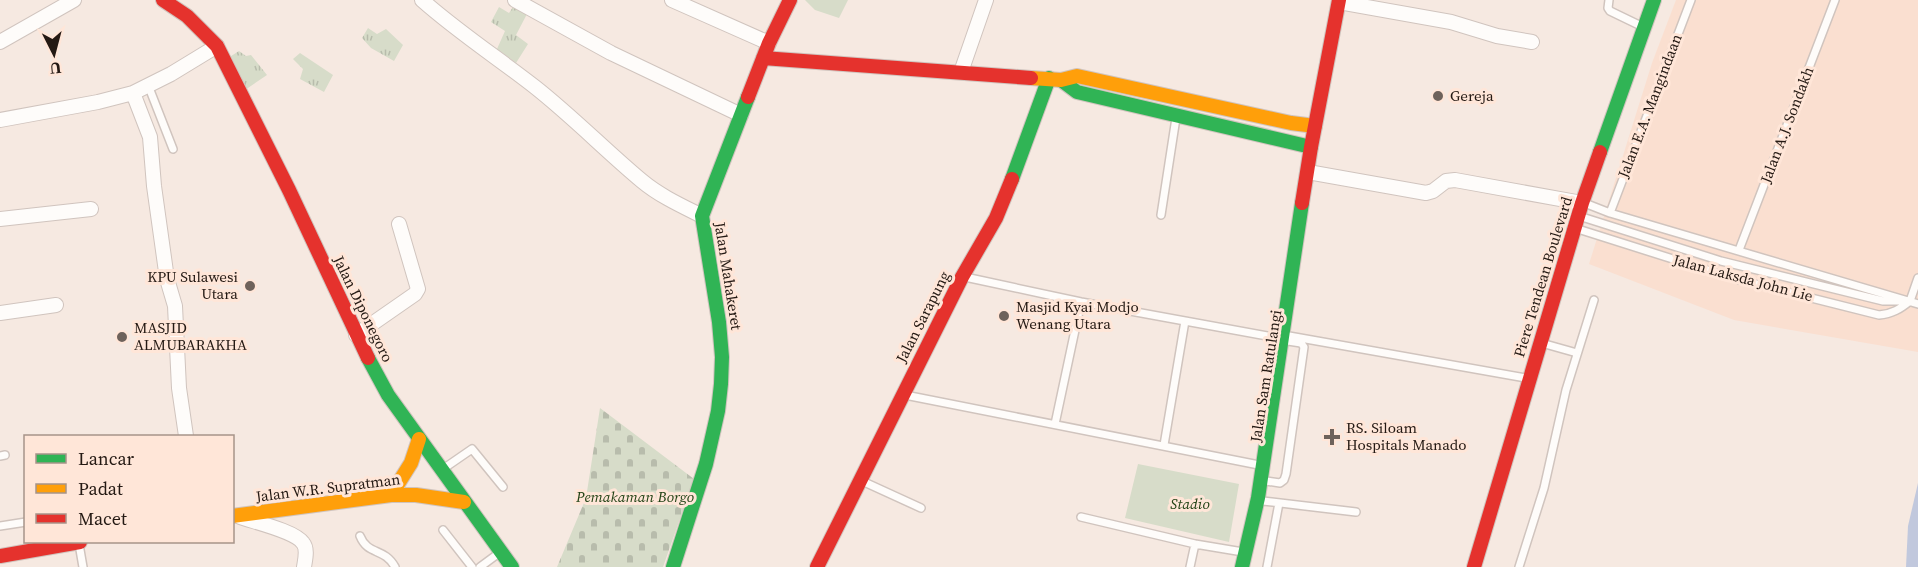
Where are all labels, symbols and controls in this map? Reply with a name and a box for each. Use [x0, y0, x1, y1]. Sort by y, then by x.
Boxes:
north arrow [24, 24, 84, 84]
street label: Jalan E.A. Mangindaan [1612, 31, 1687, 182]
text: U [48, 57, 63, 81]
street label: Jalan A.J. Sondakh [1754, 64, 1818, 187]
place label: Gereja [1450, 85, 1494, 106]
marker: Gereja [1431, 89, 1445, 103]
street label: Piere Tendean Boulevard [1508, 194, 1577, 360]
street label: Jalan Mahakeret [709, 219, 747, 332]
street label: Jalan Laksda John Lie [1670, 248, 1816, 306]
street label: Jalan Diponegoro [328, 251, 398, 366]
place label: KPU Sulawesi Utara [147, 266, 238, 304]
street label: Jalan Sarapung [890, 267, 955, 367]
marker: KPU Sulawesi Utara [243, 279, 257, 293]
place label: Masjid Kyai Modjo Wenang Utara [1016, 296, 1139, 334]
street label: Jalan Sam Ratulangi [1245, 308, 1286, 445]
marker: Masjid Kyai Modjo Wenang Utara [997, 309, 1011, 323]
place label: MASJID ALMUBARAKHA [134, 317, 247, 355]
marker: MASJID ALMUBARAKHA [115, 330, 129, 344]
place label: RS. Siloam Hospitals Manado [1346, 417, 1467, 455]
marker: RS. Siloam Hospitals Manado [1323, 428, 1341, 446]
legend [24, 435, 234, 543]
text: Lancar [78, 446, 135, 471]
street label: Jalan W.R. Supratman [253, 468, 401, 507]
text: Padat [78, 476, 123, 501]
park label: Pemakaman Borgo [575, 486, 694, 507]
park label: Stadio [1170, 493, 1210, 514]
text: Macet [78, 506, 127, 531]

